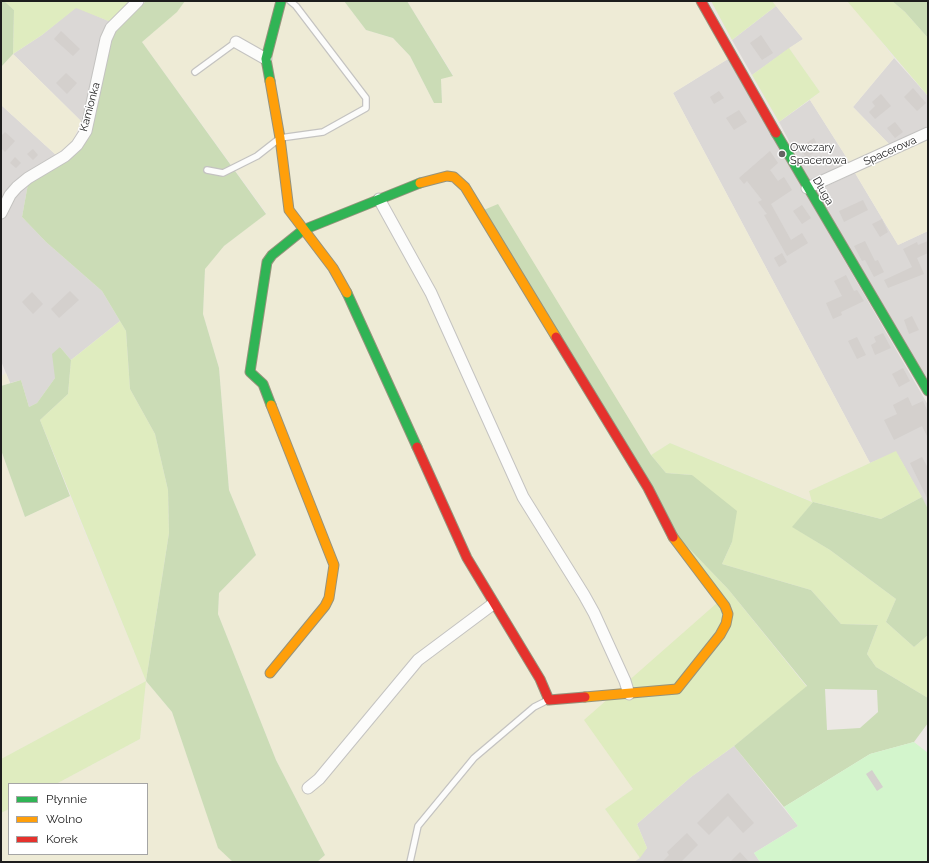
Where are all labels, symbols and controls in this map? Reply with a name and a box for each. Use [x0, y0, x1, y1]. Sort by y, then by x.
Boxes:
street label: Kamionka [77, 81, 103, 133]
street label: Spacerowa [861, 133, 919, 169]
place label: Owczary Spacerowa [790, 141, 847, 167]
marker: Owczary Spacerowa [777, 149, 787, 159]
street label: Długa [810, 175, 836, 207]
legend [8, 783, 148, 855]
text: Płynnie [46, 792, 87, 806]
text: Wolno [46, 812, 82, 826]
text: Korek [46, 832, 78, 846]

